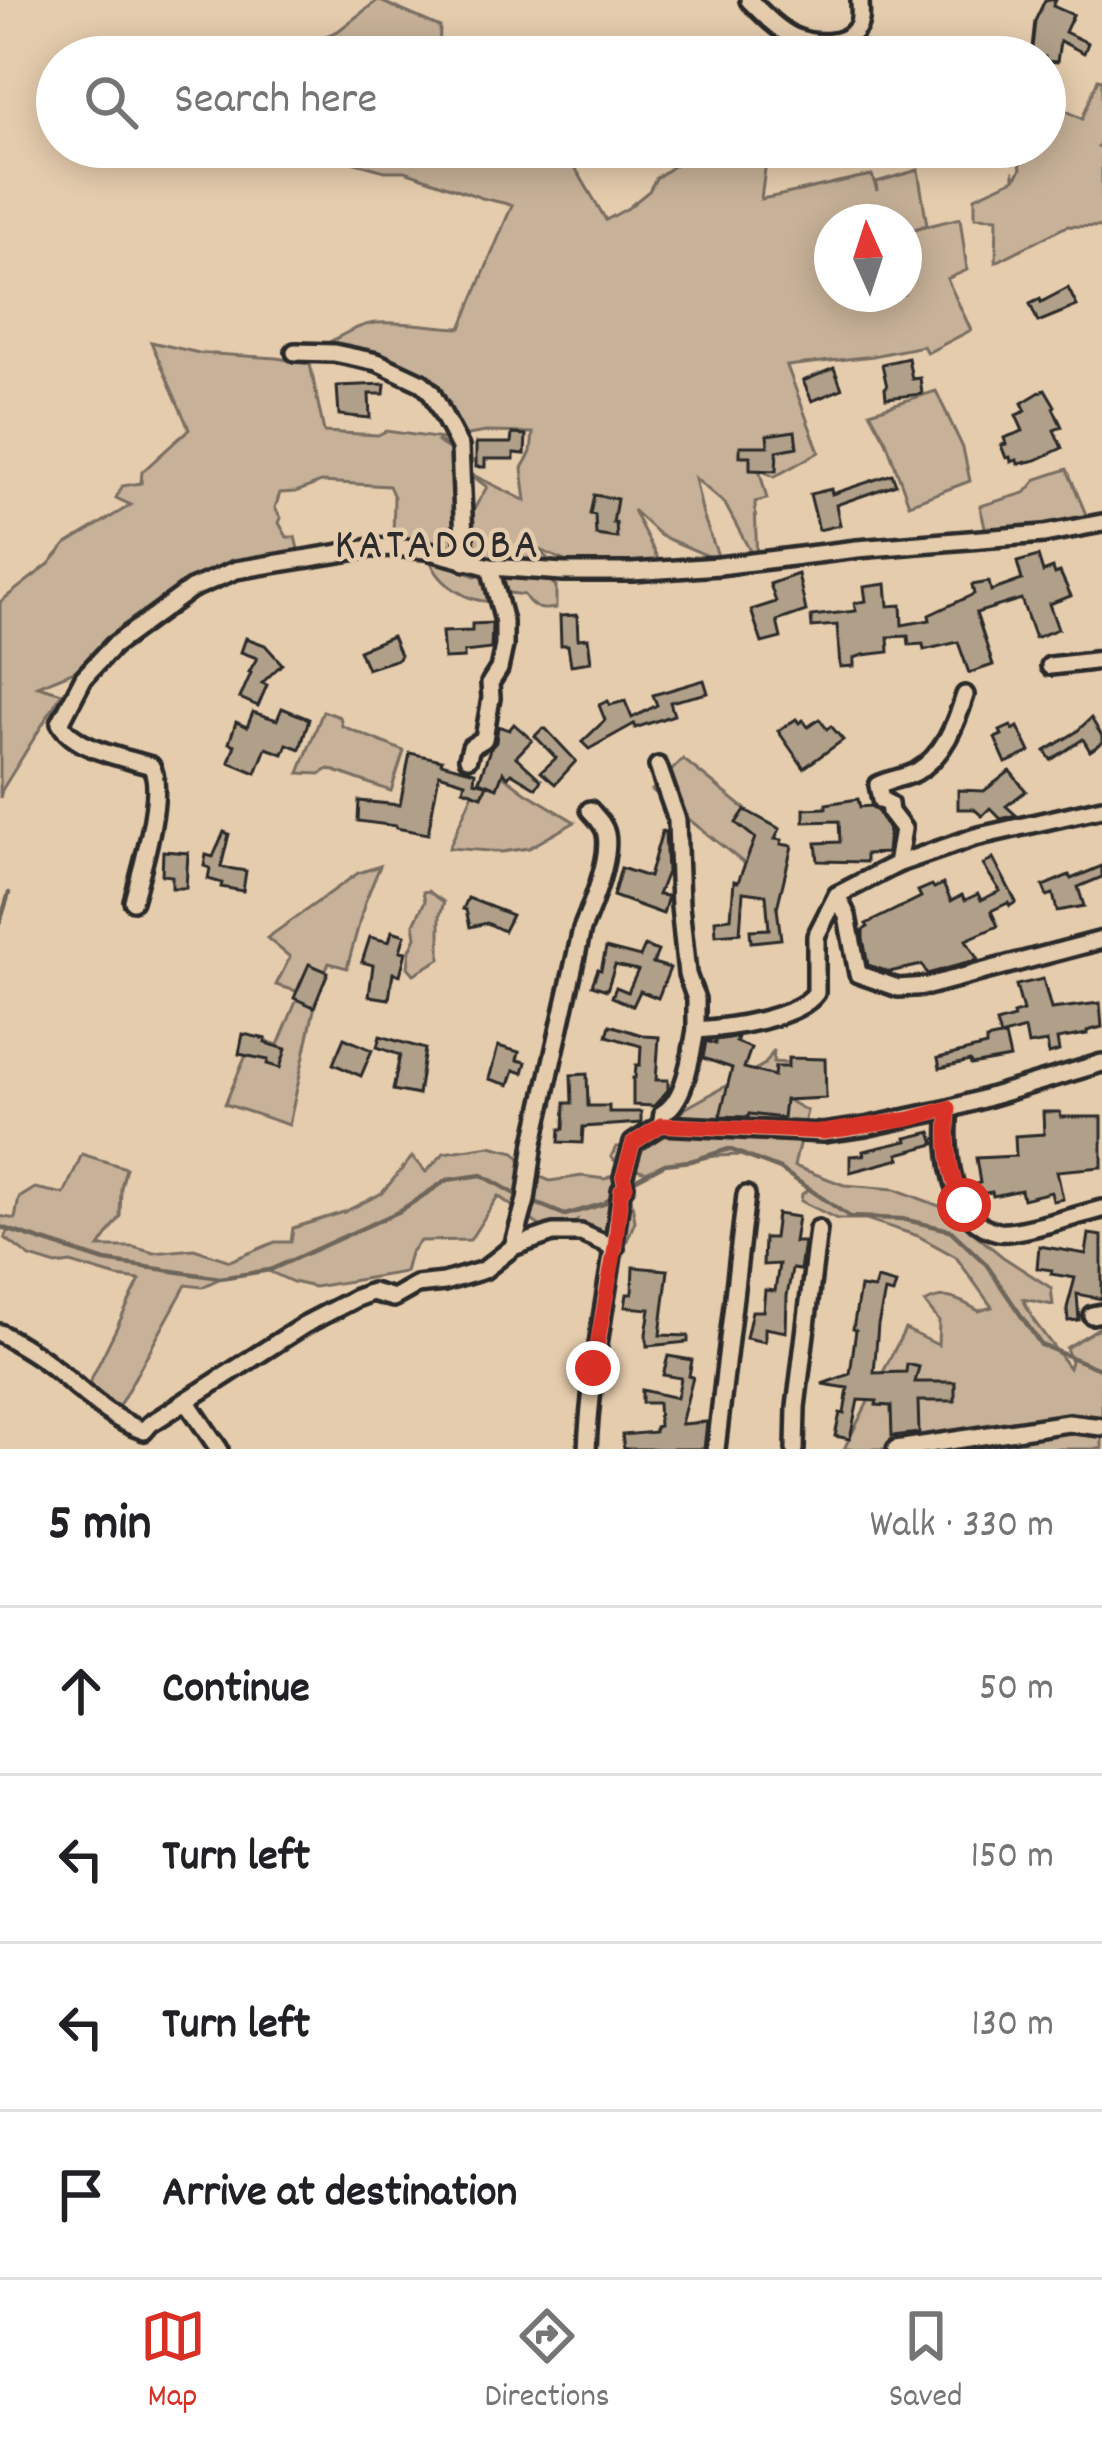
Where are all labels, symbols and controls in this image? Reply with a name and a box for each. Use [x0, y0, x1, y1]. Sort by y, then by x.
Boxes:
search box [36, 36, 1066, 168]
icon: search [78, 69, 144, 135]
text: Search here [174, 70, 377, 134]
north arrow [814, 204, 922, 312]
district label: KATADOBA [335, 516, 541, 580]
route start [937, 1178, 991, 1232]
route end [566, 1341, 620, 1395]
text: 5 min [48, 1491, 151, 1563]
text: Walk · 330 m [870, 1500, 1054, 1555]
icon: ahead [48, 1658, 114, 1724]
text: Continue [162, 1659, 310, 1723]
text: 50 m [979, 1663, 1054, 1718]
icon: left [48, 1826, 114, 1892]
text: Turn left [162, 1827, 310, 1891]
text: 150 m [970, 1831, 1054, 1886]
icon: left [48, 1994, 114, 2060]
text: Turn left [162, 1995, 310, 2059]
text: 130 m [971, 1999, 1054, 2054]
icon: arrive [48, 2162, 114, 2228]
text: Arrive at destination [162, 2163, 517, 2227]
tab: Map [140, 2303, 206, 2422]
tab: Directions [485, 2303, 610, 2422]
tab: Saved [889, 2303, 962, 2422]

